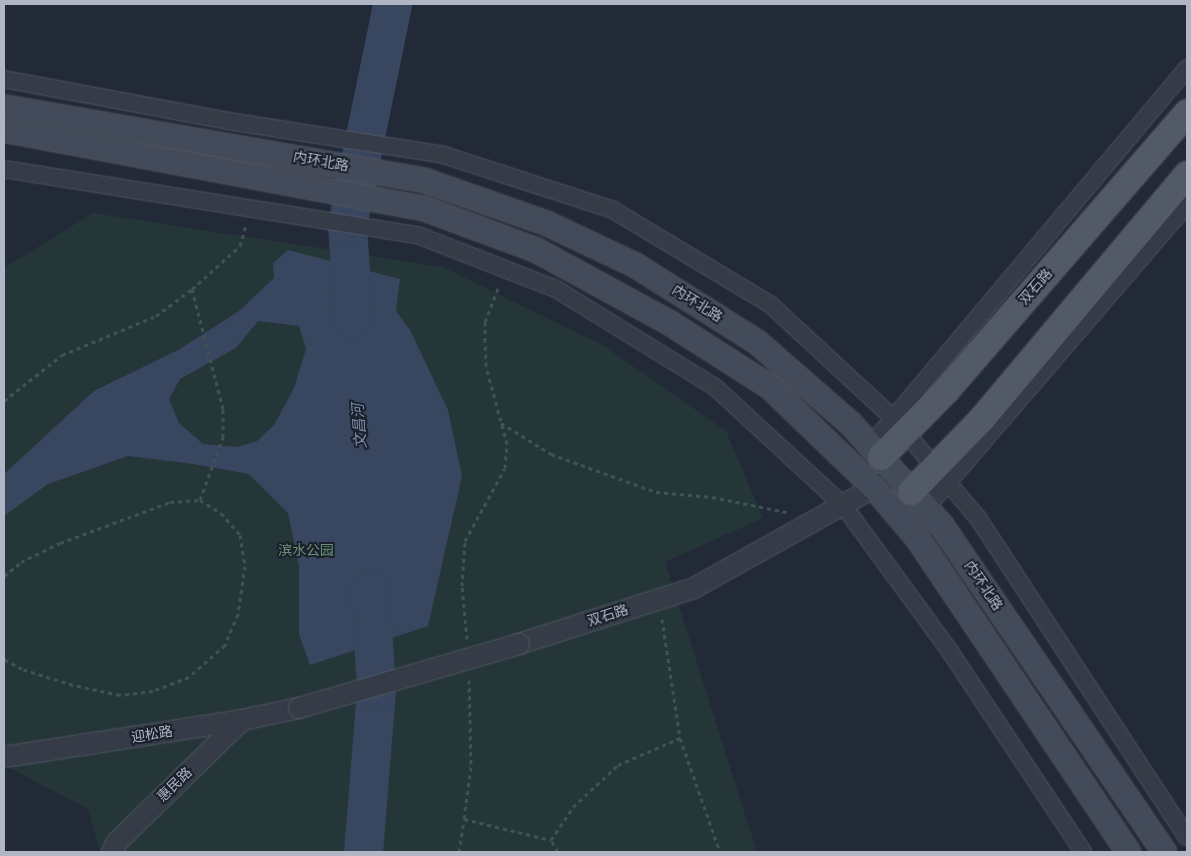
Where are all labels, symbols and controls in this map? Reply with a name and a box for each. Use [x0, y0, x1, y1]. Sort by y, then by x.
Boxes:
street label: 内环北路 [292, 149, 350, 175]
street label: 双石路 [1016, 266, 1056, 308]
street label: 内环北路 [669, 282, 725, 326]
water label: 文昌河 [349, 403, 371, 449]
park label: 滨水公园 [278, 543, 334, 559]
street label: 内环北路 [960, 558, 1006, 614]
street label: 双石路 [585, 602, 631, 630]
street label: 迎松路 [130, 723, 174, 747]
street label: 惠民路 [154, 764, 196, 806]

